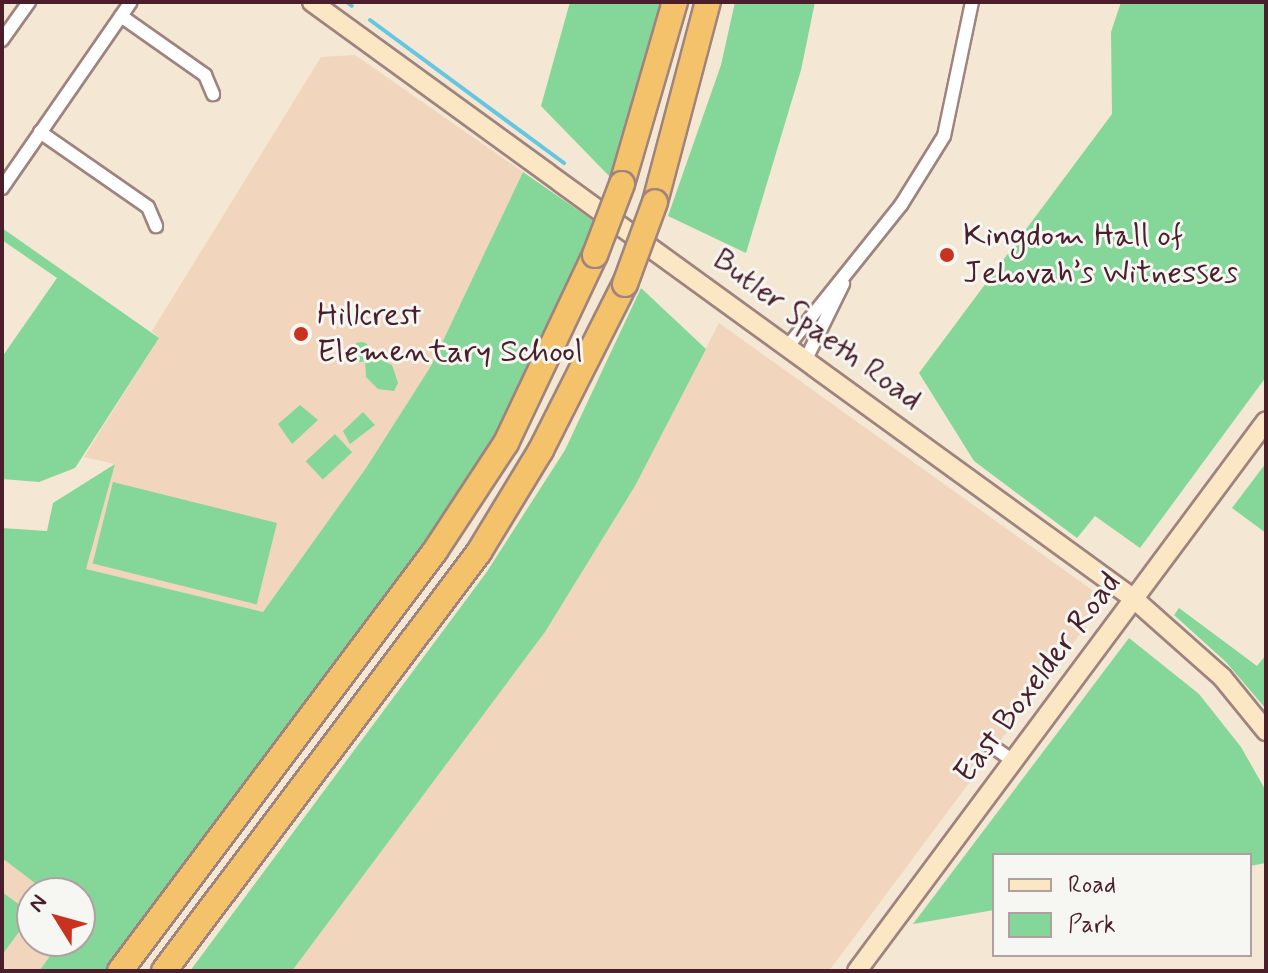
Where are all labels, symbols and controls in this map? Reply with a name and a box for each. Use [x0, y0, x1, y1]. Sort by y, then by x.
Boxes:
place label: Kingdom Hall of Jehovah’s Witnesses [963, 218, 1246, 293]
street label: Butler Spaeth Road [703, 240, 931, 420]
marker: Kingdom Hall of Jehovah’s Witnesses [938, 246, 956, 264]
place label: Hillcrest Elementary School [317, 297, 583, 372]
marker: Hillcrest Elementary School [292, 325, 310, 343]
street label: East Boxelder Road [947, 566, 1129, 790]
legend [992, 853, 1252, 957]
text: Road [1068, 870, 1116, 901]
north arrow [16, 877, 96, 957]
text: N [23, 889, 54, 918]
text: Park [1068, 910, 1116, 941]

